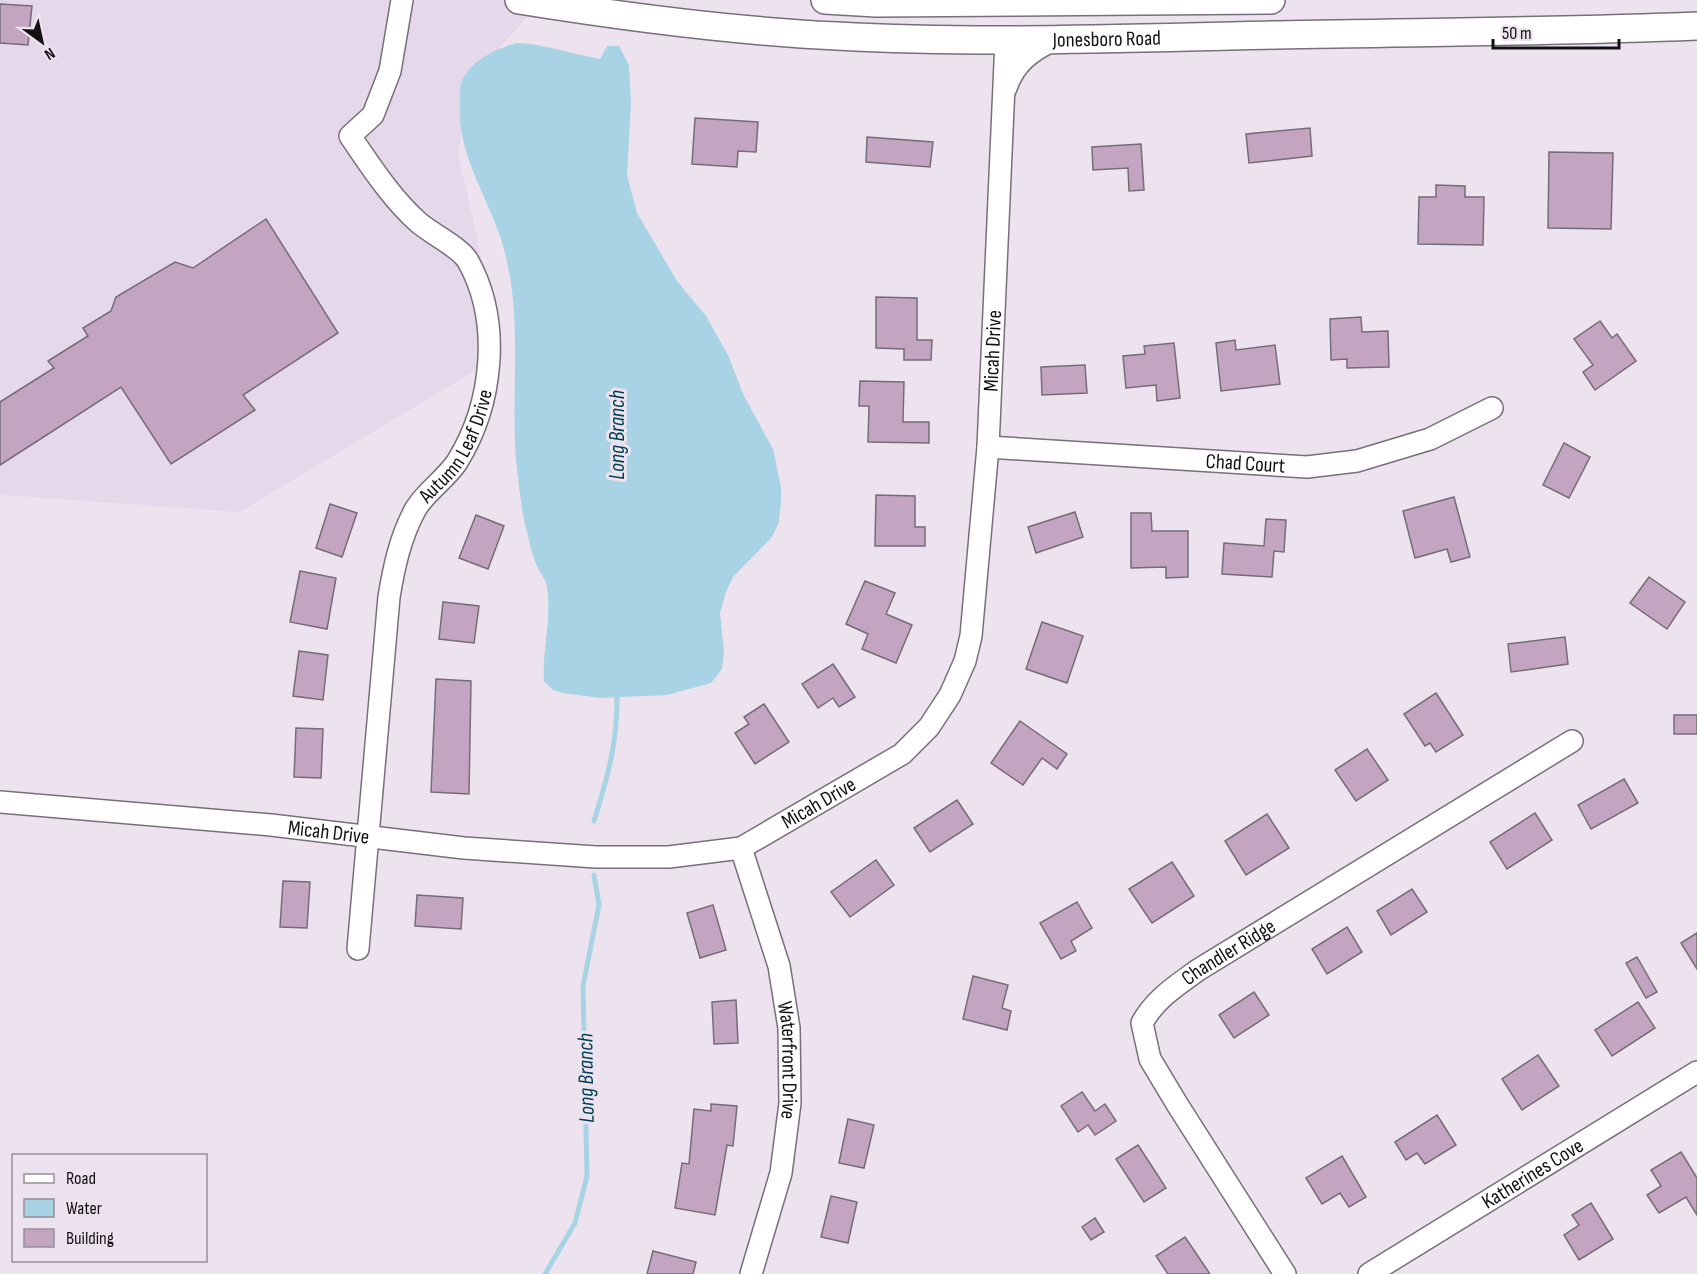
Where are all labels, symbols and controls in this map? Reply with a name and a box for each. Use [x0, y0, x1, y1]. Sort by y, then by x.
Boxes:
north arrow [12, 12, 72, 72]
scale bar [1493, 12, 1619, 50]
text: 50 m [1502, 23, 1532, 44]
street label: Jonesboro Road [1051, 26, 1161, 53]
text: N [41, 43, 58, 64]
street label: Micah Drive [978, 310, 1007, 392]
street label: Autumn Leaf Drive [413, 387, 498, 509]
water label: Long Branch [604, 390, 631, 480]
street label: Chad Court [1205, 449, 1286, 479]
street label: Micah Drive [777, 772, 860, 835]
street label: Micah Drive [287, 815, 371, 850]
street label: Chandler Ridge [1177, 914, 1280, 991]
street label: Waterfront Drive [772, 1000, 802, 1121]
water label: Long Branch [572, 1033, 601, 1123]
street label: Katherines Cove [1477, 1133, 1588, 1214]
legend [12, 1154, 207, 1262]
text: Road [66, 1168, 96, 1189]
text: Water [66, 1198, 102, 1219]
text: Building [66, 1228, 114, 1249]

